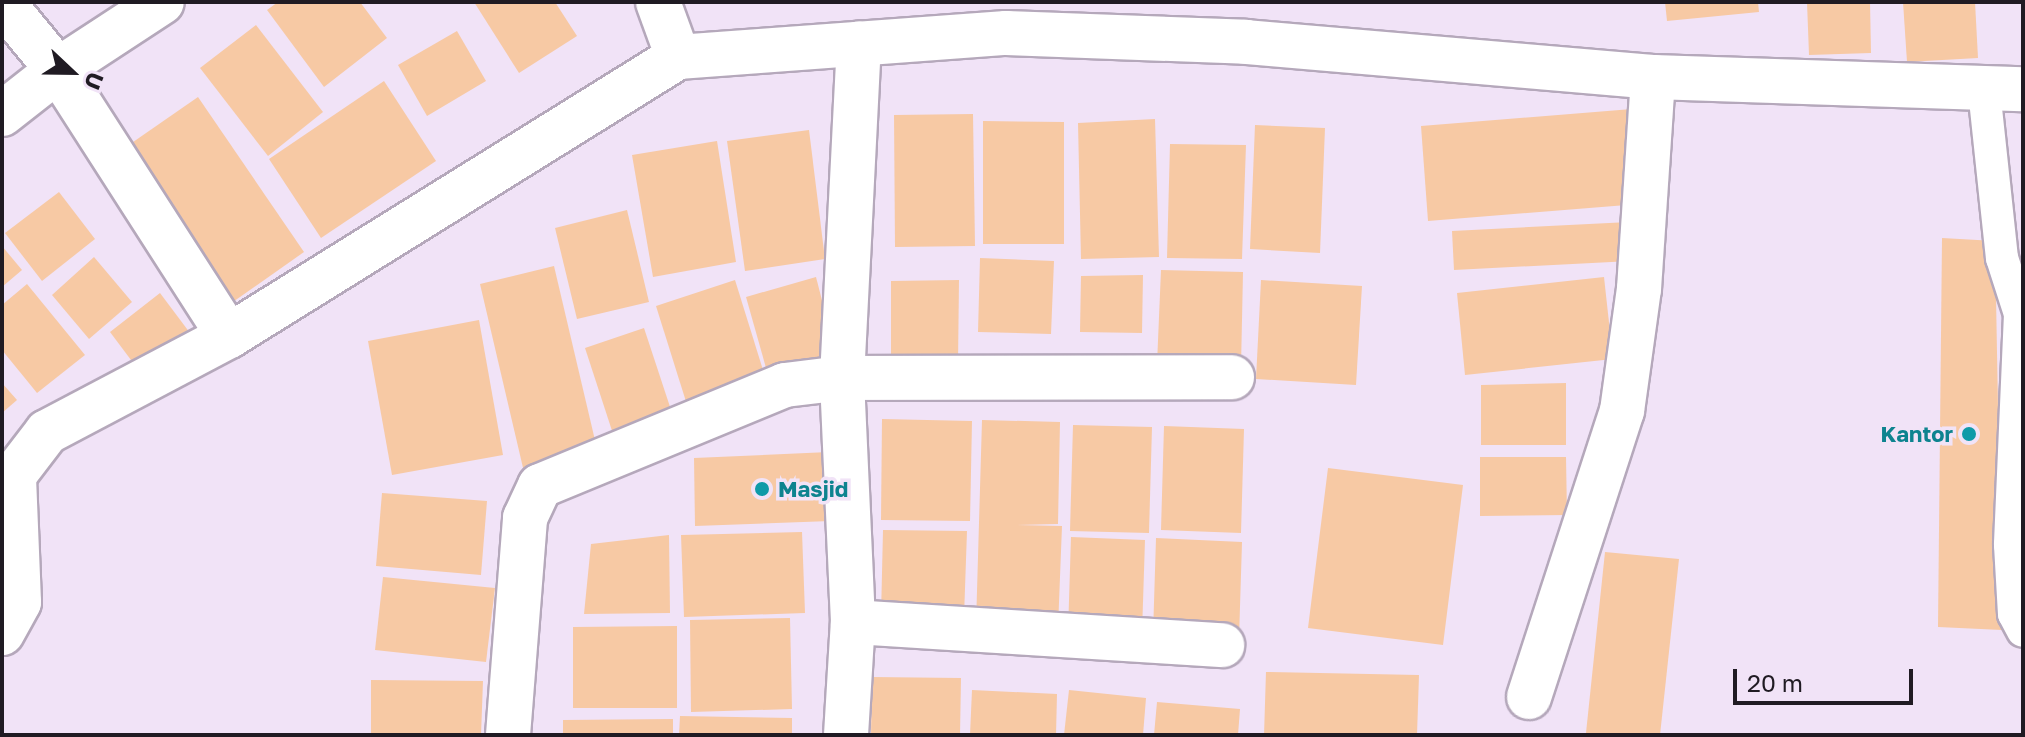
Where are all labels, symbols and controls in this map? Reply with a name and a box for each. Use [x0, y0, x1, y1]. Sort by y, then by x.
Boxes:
north arrow [32, 32, 112, 112]
text: U [79, 69, 110, 94]
place label: Kantor [1881, 421, 1953, 447]
marker: Kantor [1960, 425, 1978, 443]
place label: Masjid [778, 476, 848, 502]
marker: Masjid [753, 480, 771, 498]
scale bar [1737, 653, 1917, 703]
text: 20 m [1747, 668, 1803, 697]

